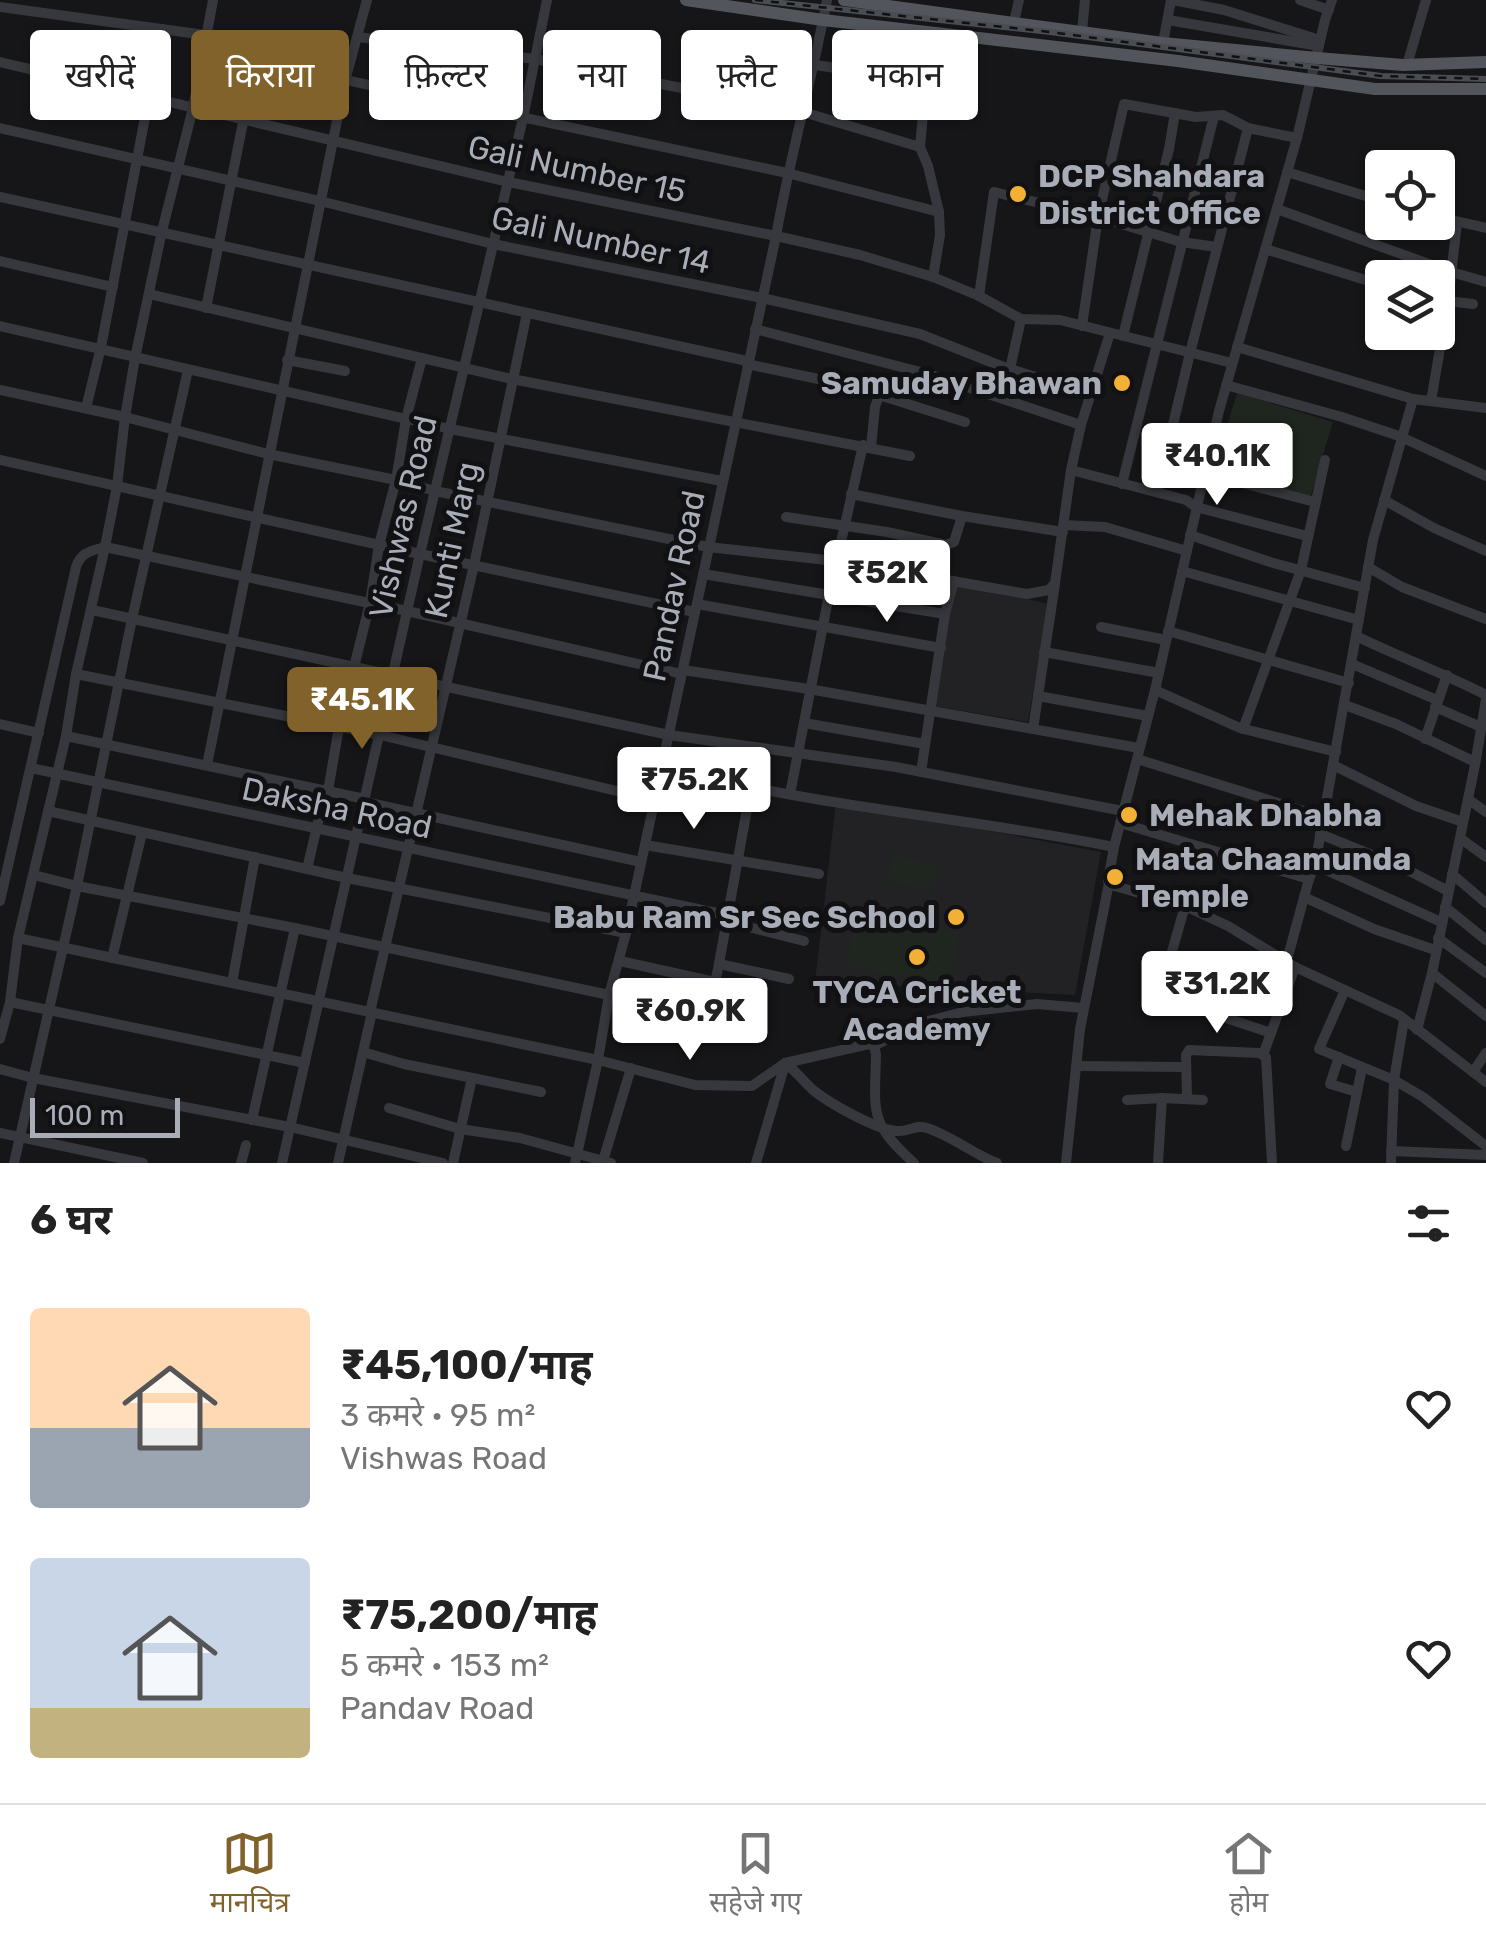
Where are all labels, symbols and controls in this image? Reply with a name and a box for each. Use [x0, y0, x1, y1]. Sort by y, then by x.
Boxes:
chip: खरीदें [30, 30, 171, 120]
chip: किराया [191, 30, 349, 120]
chip: फ़िल्टर [369, 30, 523, 120]
chip: नया [543, 30, 661, 120]
chip: फ़्लैट [681, 30, 812, 120]
chip: मकान [832, 30, 978, 120]
street label: Gali Number 15 [465, 127, 689, 211]
map controls [1365, 150, 1455, 350]
button: locate [1365, 150, 1455, 240]
place label: DCP Shahdara District Office [1038, 157, 1265, 232]
marker: DCP Shahdara District Office [1007, 183, 1029, 205]
street label: Gali Number 14 [488, 198, 714, 282]
button: layers [1365, 260, 1455, 350]
place label: Samuday Bhawan [821, 364, 1102, 402]
marker: Samuday Bhawan [1111, 372, 1133, 394]
street label: Vishwas Road [361, 412, 445, 622]
pin: ₹40.1K [1136, 423, 1298, 508]
text: ₹40.1K [1164, 436, 1270, 474]
street label: Kunti Marg [417, 458, 487, 622]
street label: Pandav Road [635, 487, 713, 685]
pin: ₹52K [828, 540, 946, 625]
text: ₹52K [846, 553, 928, 591]
pin: ₹45.1K [281, 667, 443, 752]
text: ₹45.1K [309, 680, 415, 718]
pin: ₹75.2K [613, 747, 775, 832]
text: ₹75.2K [639, 760, 749, 798]
street label: Daksha Road [239, 769, 435, 847]
place label: Mehak Dhabha [1149, 796, 1382, 834]
marker: Mehak Dhabha [1118, 804, 1140, 826]
place label: Mata Chaamunda Temple [1135, 840, 1411, 915]
marker: Mata Chaamunda Temple [1104, 866, 1126, 888]
place label: Babu Ram Sr Sec School [553, 898, 936, 936]
marker: Babu Ram Sr Sec School [945, 906, 967, 928]
marker: TYCA Cricket Academy [906, 946, 928, 968]
pin: ₹31.2K [1136, 951, 1298, 1036]
text: ₹31.2K [1164, 964, 1270, 1002]
place label: TYCA Cricket Academy [813, 973, 1022, 1048]
pin: ₹60.9K [609, 978, 771, 1063]
text: ₹60.9K [634, 991, 746, 1029]
scale bar [30, 1093, 180, 1138]
text: 100 m [45, 1099, 124, 1132]
text: 6 घर [30, 1195, 112, 1245]
icon: filters [1401, 1196, 1456, 1251]
text: ₹45,100/माह [340, 1340, 593, 1390]
icon: home [110, 1348, 230, 1468]
icon: heart [1401, 1381, 1456, 1436]
text: 3 कमरे · 95 m² [340, 1396, 535, 1434]
text: Vishwas Road [340, 1439, 547, 1477]
text: ₹75,200/माह [340, 1590, 597, 1640]
icon: home [110, 1598, 230, 1718]
icon: heart [1401, 1631, 1456, 1686]
text: 5 कमरे · 153 m² [340, 1646, 549, 1684]
text: Pandav Road [340, 1689, 534, 1727]
tab: मानचित्र [210, 1826, 290, 1923]
tab: सहेजे गए [709, 1826, 802, 1923]
tab: होम [1221, 1826, 1276, 1923]

